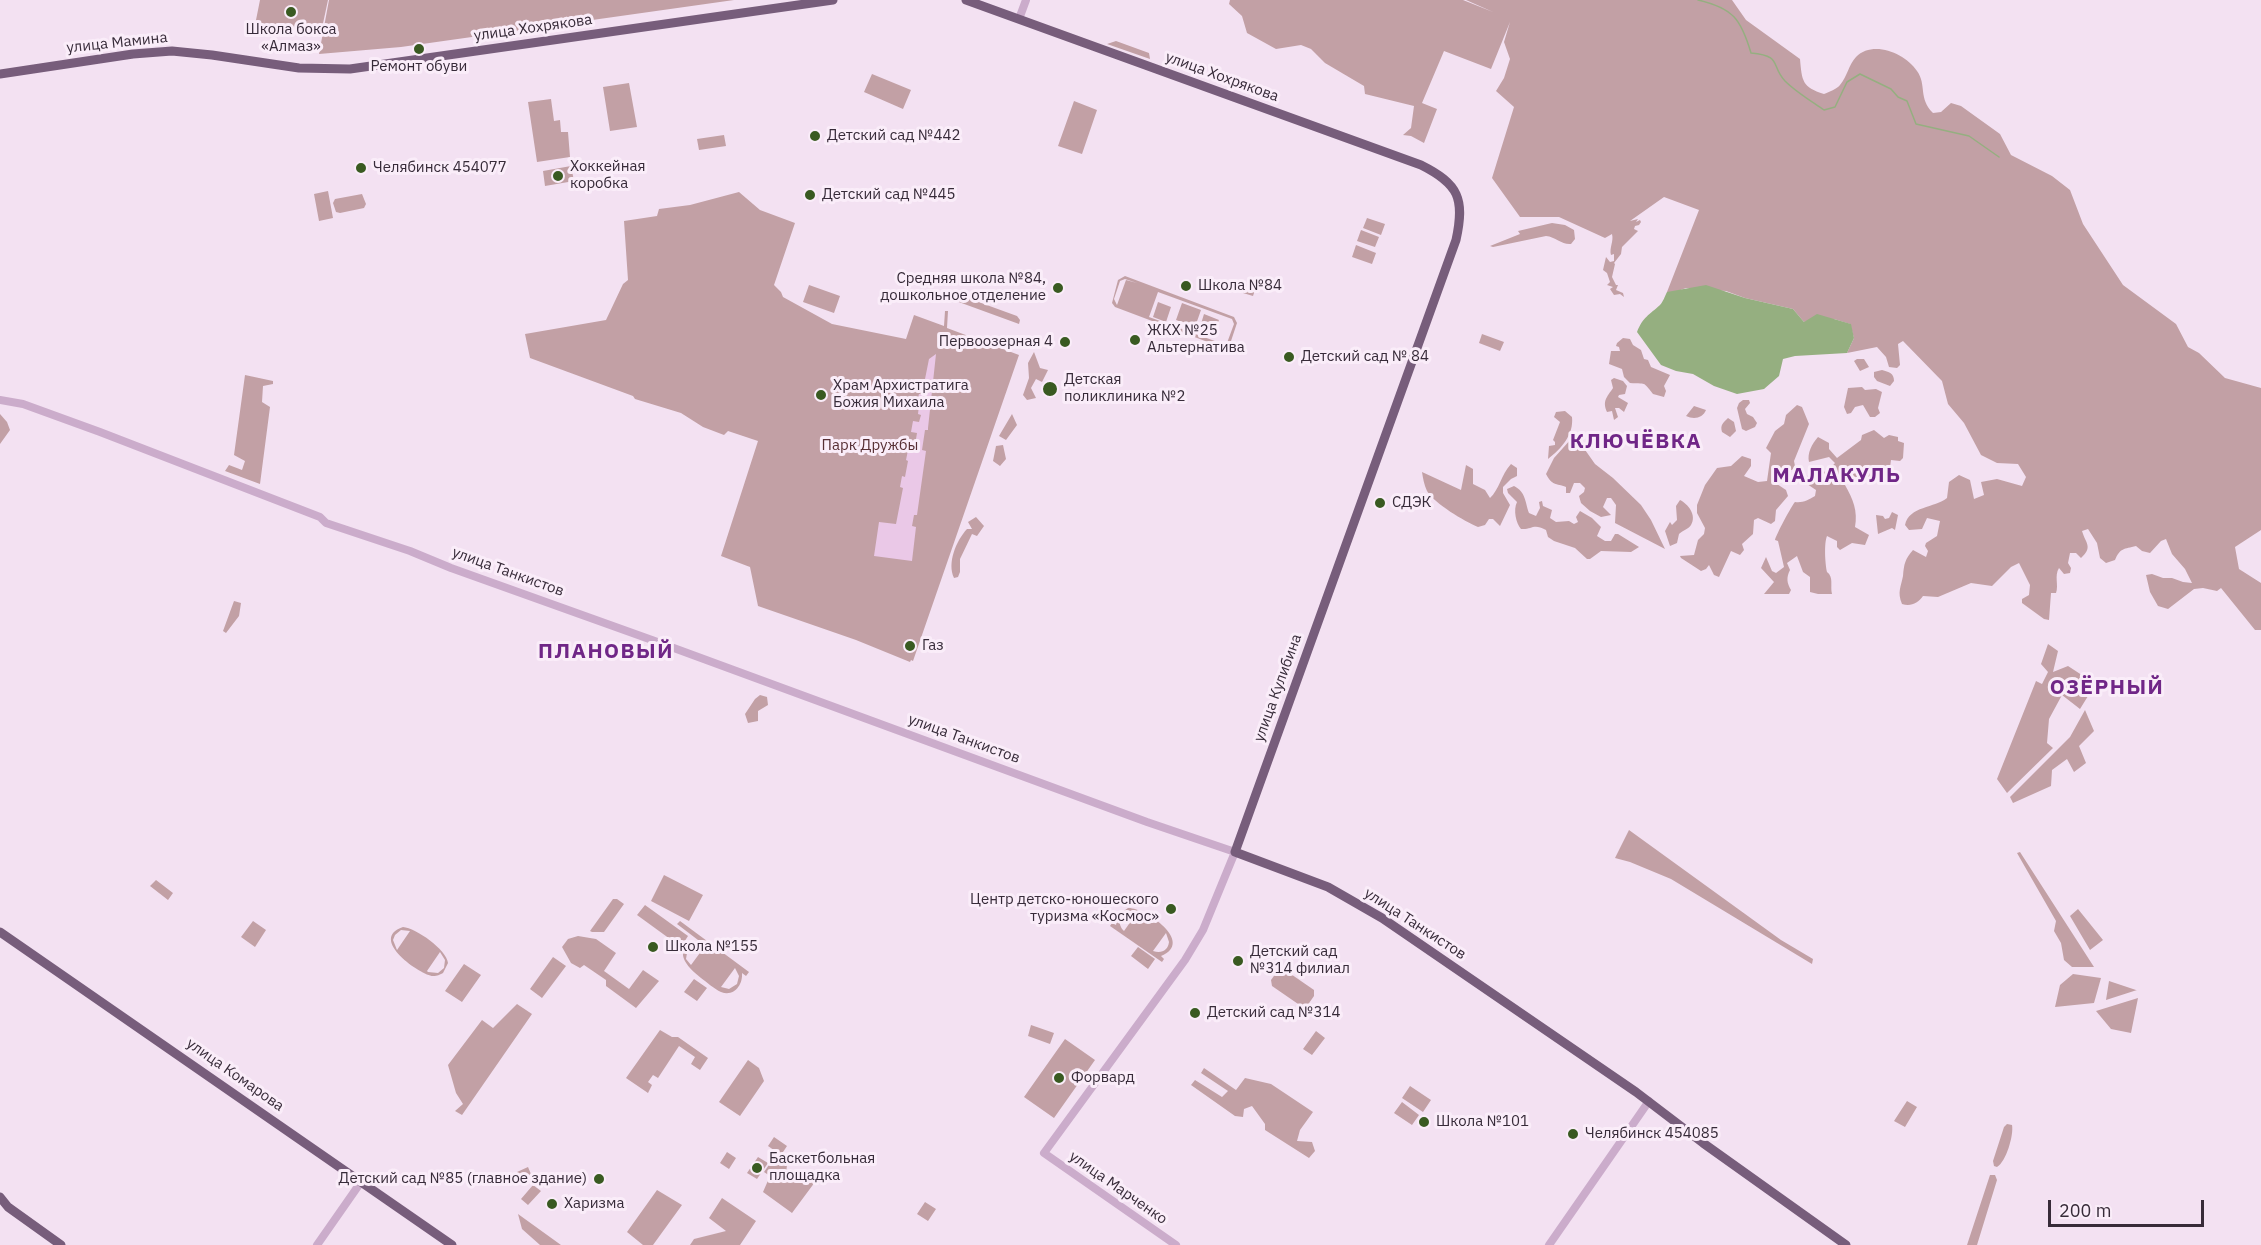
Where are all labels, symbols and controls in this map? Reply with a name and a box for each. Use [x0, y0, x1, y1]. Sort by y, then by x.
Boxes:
marker: Школа бокса «Алмаз» [284, 5, 298, 19]
street label: улица Хохрякова [473, 11, 593, 45]
place label: Школа бокса «Алмаз» [245, 21, 337, 56]
street label: улица Мамина [66, 29, 168, 57]
marker: Ремонт обуви [412, 42, 426, 56]
street label: улица Хохрякова [1163, 48, 1281, 106]
place label: Ремонт обуви [371, 58, 467, 76]
place label: Детский сад №442 [827, 127, 961, 145]
marker: Детский сад №442 [808, 129, 822, 143]
place label: Хоккейная коробка [570, 158, 646, 193]
place label: Челябинск 454077 [373, 159, 507, 177]
marker: Челябинск 454077 [354, 161, 368, 175]
marker: Хоккейная коробка [551, 169, 565, 183]
place label: Детский сад №445 [822, 186, 956, 204]
marker: Детский сад №445 [803, 188, 817, 202]
place label: Средняя школа №84, дошкольное отделение [880, 270, 1046, 305]
place label: Школа №84 [1198, 277, 1282, 295]
marker: Школа №84 [1179, 279, 1193, 293]
marker: Средняя школа №84, дошкольное отделение [1051, 281, 1065, 295]
place label: ЖКХ №25 Альтернатива [1147, 322, 1245, 357]
place label: Первоозерная 4 [939, 333, 1053, 351]
marker: ЖКХ №25 Альтернатива [1128, 333, 1142, 347]
marker: Первоозерная 4 [1058, 335, 1072, 349]
place label: Детский сад № 84 [1301, 348, 1429, 366]
marker: Детский сад № 84 [1282, 350, 1296, 364]
place label: Детская поликлиника №2 [1064, 371, 1185, 406]
place label: Храм Архистратига Божия Михаила [833, 377, 969, 412]
marker: Детская поликлиника №2 [1041, 380, 1059, 398]
marker: Храм Архистратига Божия Михаила [814, 388, 828, 402]
district label: КЛЮЧЁВКА [1570, 429, 1702, 455]
park label: Парк Дружбы [822, 437, 918, 455]
district label: МАЛАКУЛЬ [1773, 463, 1901, 489]
place label: СДЭК [1392, 494, 1432, 512]
marker: СДЭК [1373, 496, 1387, 510]
street label: улица Танкистов [450, 543, 566, 601]
street label: улица Кулибина [1250, 632, 1306, 744]
place label: Газ [922, 637, 944, 655]
district label: ПЛАНОВЫЙ [538, 639, 674, 665]
marker: Газ [903, 639, 917, 653]
district label: ОЗЁРНЫЙ [2050, 675, 2164, 701]
street label: улица Танкистов [906, 710, 1022, 768]
street label: улица Танкистов [1361, 884, 1469, 964]
place label: Центр детско-юношеского туризма «Космос» [970, 891, 1159, 926]
marker: Центр детско-юношеского туризма «Космос» [1164, 902, 1178, 916]
place label: Школа №155 [665, 938, 758, 956]
marker: Школа №155 [646, 940, 660, 954]
place label: Детский сад №314 филиал [1250, 943, 1350, 978]
marker: Детский сад №314 филиал [1231, 954, 1245, 968]
place label: Детский сад №314 [1207, 1004, 1341, 1022]
marker: Детский сад №314 [1188, 1006, 1202, 1020]
street label: улица Комарова [183, 1035, 287, 1115]
place label: Форвард [1071, 1069, 1135, 1087]
marker: Форвард [1052, 1071, 1066, 1085]
place label: Школа №101 [1436, 1113, 1529, 1131]
marker: Школа №101 [1417, 1115, 1431, 1129]
place label: Челябинск 454085 [1585, 1125, 1719, 1143]
marker: Челябинск 454085 [1566, 1127, 1580, 1141]
street label: улица Марченко [1066, 1147, 1170, 1229]
place label: Баскетбольная площадка [769, 1150, 875, 1185]
marker: Баскетбольная площадка [750, 1161, 764, 1175]
place label: Детский сад №85 (главное здание) [339, 1170, 587, 1188]
marker: Детский сад №85 (главное здание) [592, 1172, 606, 1186]
scale bar [2051, 1188, 2207, 1226]
place label: Харизма [564, 1195, 625, 1213]
marker: Харизма [545, 1197, 559, 1211]
text: 200 m [2059, 1199, 2111, 1222]

